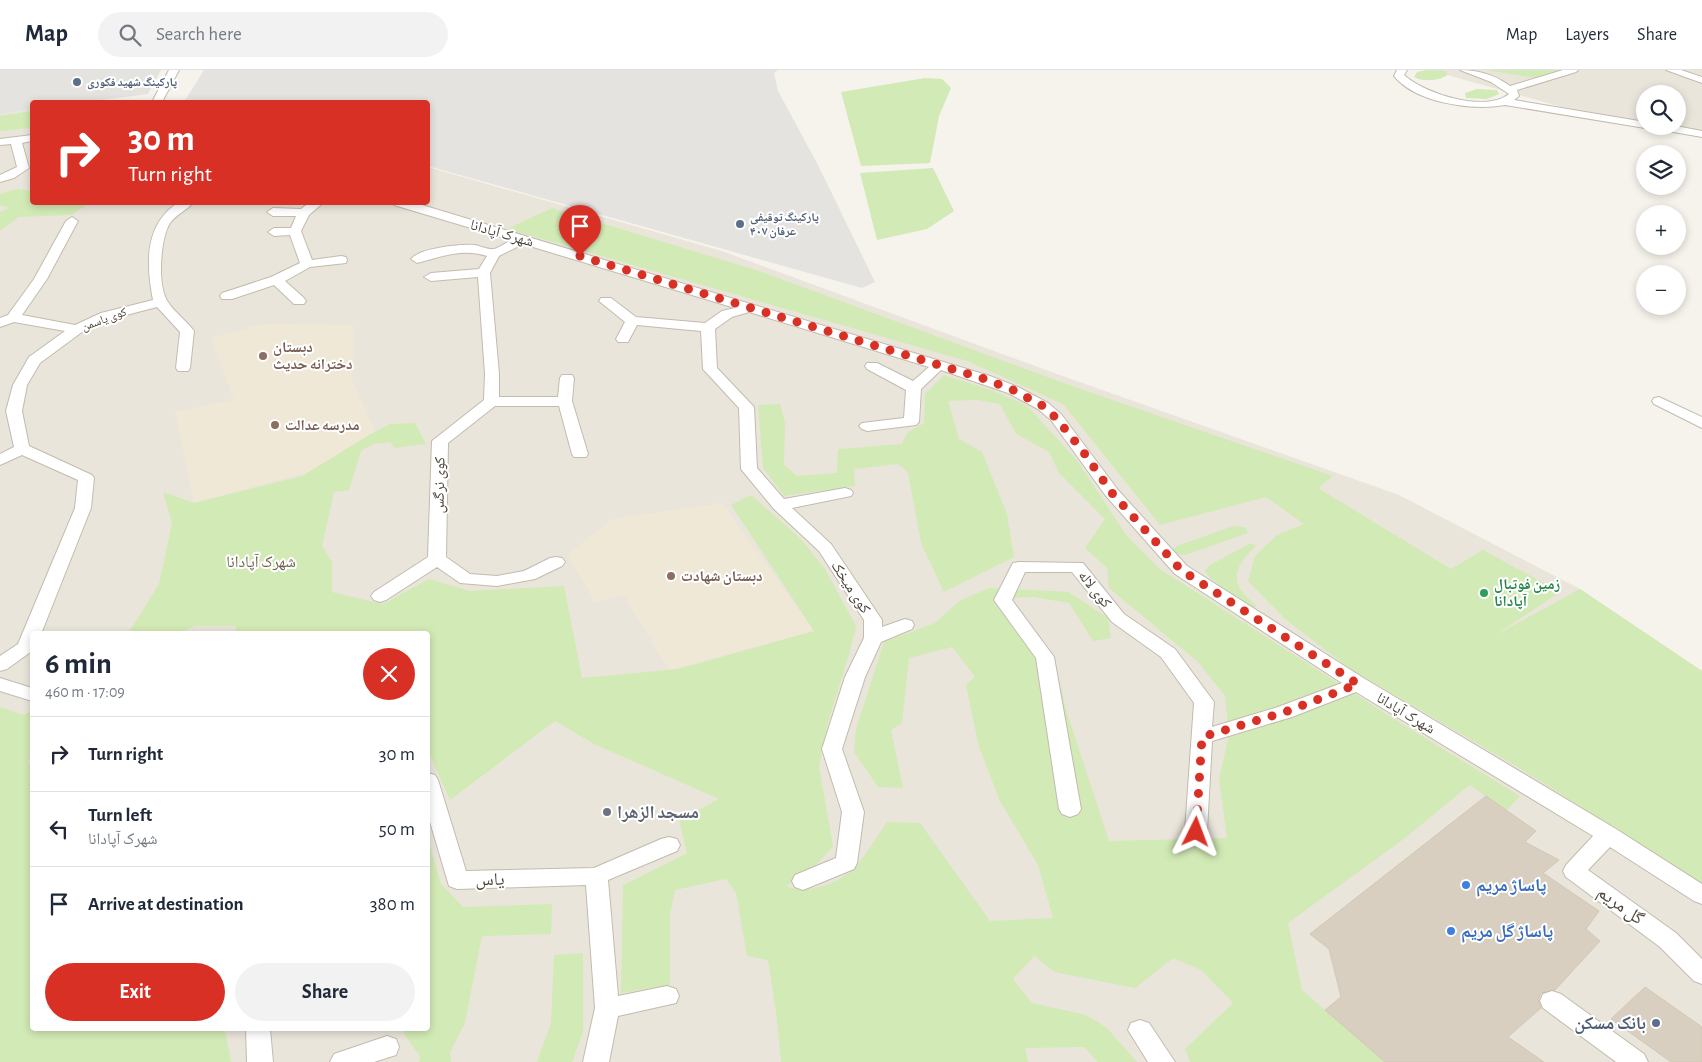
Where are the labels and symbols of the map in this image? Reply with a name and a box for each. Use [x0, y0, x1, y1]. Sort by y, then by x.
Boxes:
marker: پارکینگ شهید فکوری [71, 76, 83, 88]
place label: پارکینگ شهید فکوری [87, 76, 177, 90]
pin [559, 205, 601, 256]
place label: پارکینگ توقیفی عرفان ۴۰۷ [750, 211, 819, 239]
street label: شهرک آپادانا [468, 216, 536, 251]
marker: پارکینگ توقیفی عرفان ۴۰۷ [734, 218, 746, 230]
street label: کوی یاسمن [80, 305, 129, 334]
place label: دبستان دخترانه حدیث [273, 340, 353, 372]
marker: دبستان دخترانه حدیث [257, 350, 269, 362]
place label: مدرسه عدالت [285, 418, 360, 433]
marker: مدرسه عدالت [269, 419, 281, 431]
street label: کوی نرگس [432, 457, 449, 513]
district label: شهرک آپادانا [226, 553, 296, 571]
street label: کوی میخک [827, 558, 873, 617]
street label: کوی لاله [1074, 568, 1114, 612]
place label: دبستان شهادت [681, 569, 763, 585]
marker: دبستان شهادت [665, 570, 677, 582]
place label: زمین فوتبال آپادانا [1494, 577, 1560, 610]
marker: زمین فوتبال آپادانا [1478, 587, 1490, 599]
street label: شهرک آپادانا [1373, 690, 1438, 738]
place label: مسجد الزهرا [617, 804, 699, 822]
position arrow [1169, 805, 1221, 857]
marker: مسجد الزهرا [601, 806, 613, 818]
street label: یاس [475, 871, 505, 890]
place label: پاساژ مریم [1476, 877, 1546, 897]
marker: پاساژ مریم [1460, 879, 1472, 891]
street label: گل مریم [1593, 883, 1647, 930]
place label: پاساژ گل مریم [1461, 922, 1553, 943]
marker: پاساژ گل مریم [1445, 925, 1457, 937]
place label: بانک مسکن [1574, 1015, 1646, 1034]
marker: بانک مسکن [1650, 1017, 1662, 1029]

